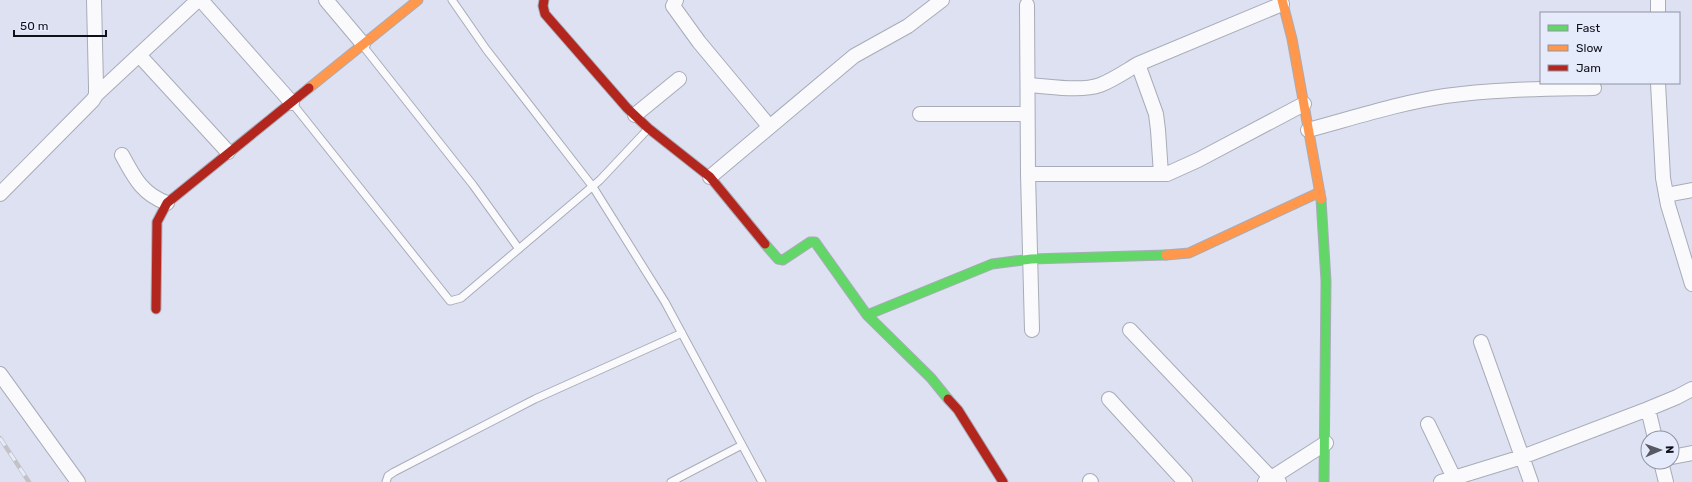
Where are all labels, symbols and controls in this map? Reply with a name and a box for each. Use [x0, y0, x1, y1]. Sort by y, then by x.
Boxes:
scale bar [14, 12, 106, 38]
legend [1540, 12, 1680, 84]
text: 50 m [20, 19, 48, 33]
text: Fast [1576, 21, 1600, 35]
text: Slow [1576, 41, 1603, 55]
text: Jam [1576, 61, 1601, 75]
north arrow [1640, 430, 1680, 470]
text: N [1663, 445, 1676, 454]

